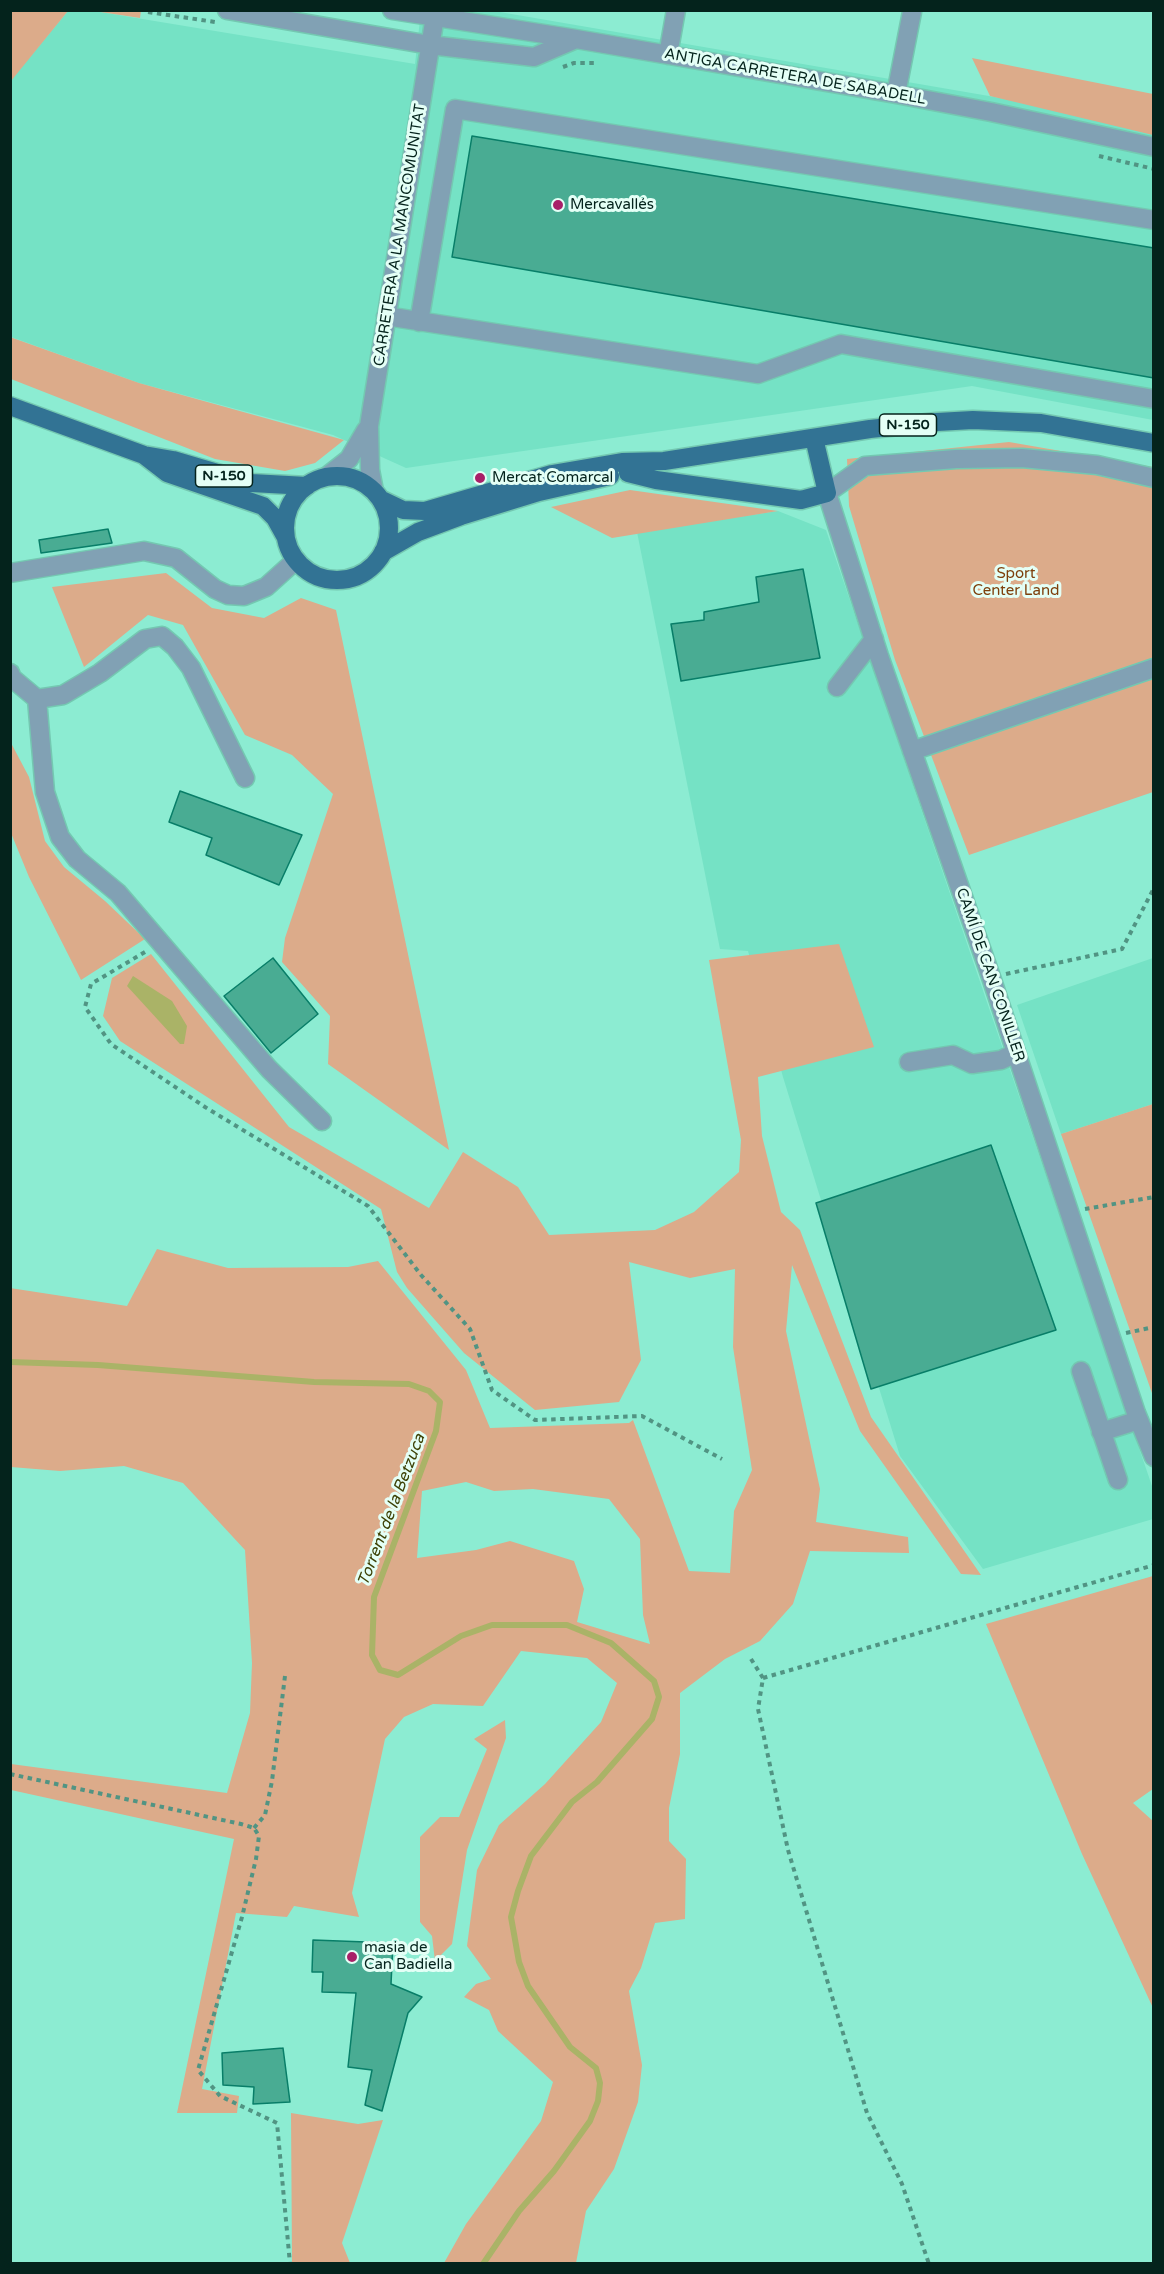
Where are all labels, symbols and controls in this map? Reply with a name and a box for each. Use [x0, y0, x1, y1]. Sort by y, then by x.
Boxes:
street label: ANTIGA CARRETERA DE SABADELL [663, 45, 927, 109]
street label: CARRETERA A LA MANCOMUNITAT [370, 103, 430, 367]
place label: Mercavallés [570, 196, 654, 214]
marker: Mercavallés [551, 198, 565, 212]
road number: N-150 [880, 414, 936, 436]
road number: N-150 [196, 465, 252, 487]
place label: Mercat Comarcal [492, 469, 613, 487]
marker: Mercat Comarcal [473, 471, 487, 485]
park label: Sport Center Land [972, 565, 1060, 600]
street label: CAMÍ DE CAN CONILLER [952, 886, 1028, 1064]
water label: Torrent de la Betzuca [354, 1431, 430, 1589]
place label: masia de Can Badiella [364, 1939, 452, 1974]
marker: masia de Can Badiella [345, 1950, 359, 1964]

